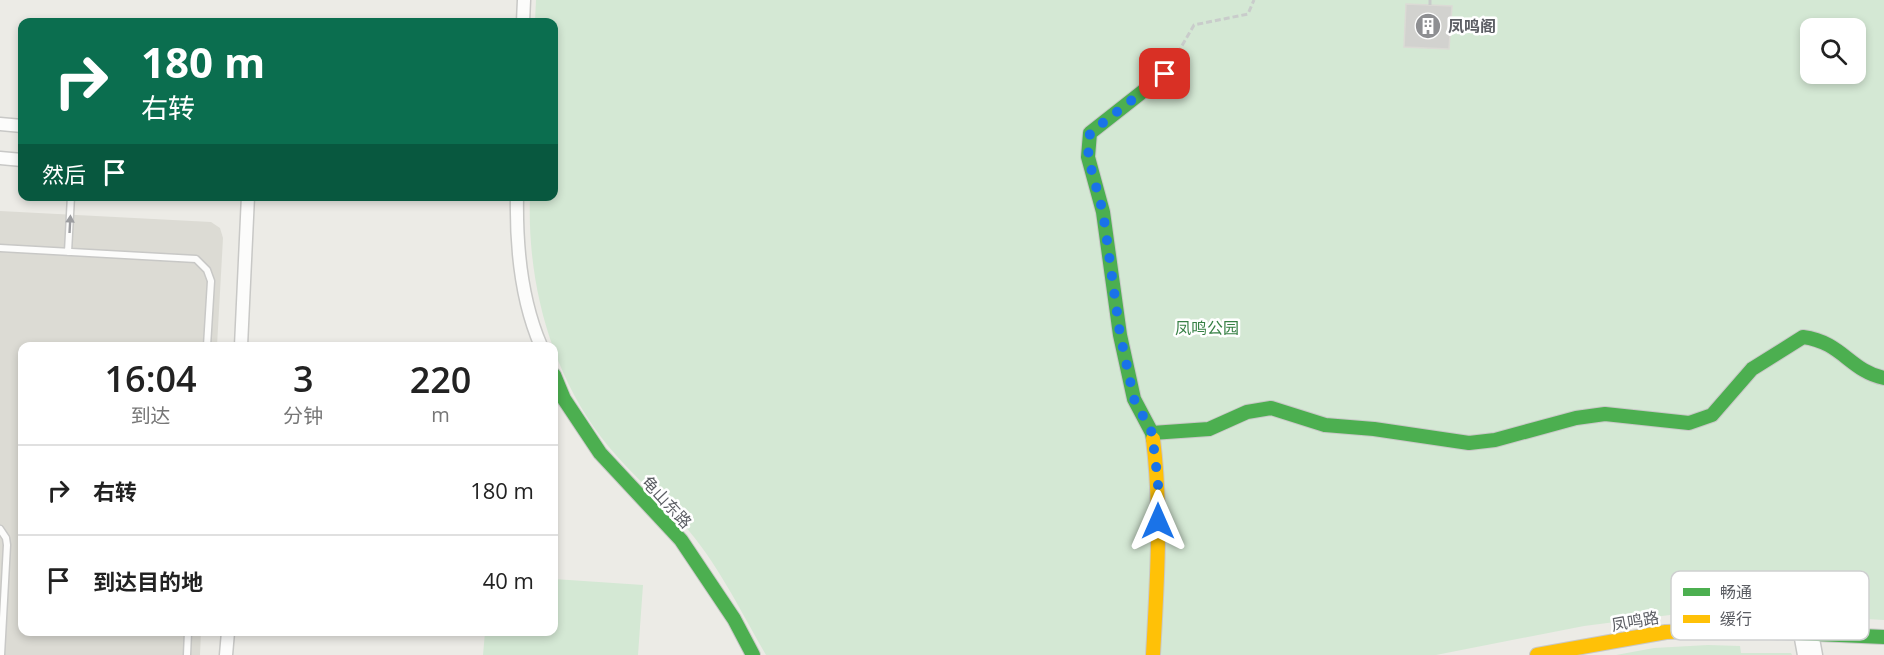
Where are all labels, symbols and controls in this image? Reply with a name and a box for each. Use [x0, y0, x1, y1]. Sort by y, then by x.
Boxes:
building icon: 凤鸣阁 [1413, 11, 1443, 41]
place label: 凤鸣阁 [1448, 15, 1496, 37]
map controls [1800, 18, 1866, 84]
button: search [1800, 18, 1866, 84]
text: 180 m [141, 33, 265, 90]
icon: right [42, 42, 120, 120]
pin [1139, 48, 1190, 99]
icon: arrive [1148, 57, 1181, 90]
text: 右转 [141, 89, 195, 126]
icon: arrive [98, 156, 131, 189]
text: 然后 [42, 159, 86, 189]
one-way arrow [65, 215, 74, 234]
park label: 凤鸣公园 [1175, 317, 1239, 339]
text: 16:04 [105, 354, 197, 403]
text: 3 [293, 354, 314, 403]
text: 220 [410, 355, 471, 404]
text: m [431, 401, 450, 428]
text: 到达 [131, 402, 171, 429]
text: 分钟 [283, 402, 323, 429]
street label: 龟山东路 [637, 471, 697, 533]
icon: right [42, 474, 75, 507]
text: 180 m [470, 475, 534, 505]
text: 右转 [93, 476, 137, 506]
position arrow [1126, 489, 1190, 553]
icon: arrive [42, 564, 75, 597]
text: 40 m [483, 565, 534, 595]
text: 到达目的地 [93, 566, 203, 596]
legend [1671, 571, 1869, 640]
text: 畅通 [1720, 581, 1752, 603]
street label: 凤鸣路 [1609, 606, 1661, 636]
text: 缓行 [1720, 608, 1752, 630]

